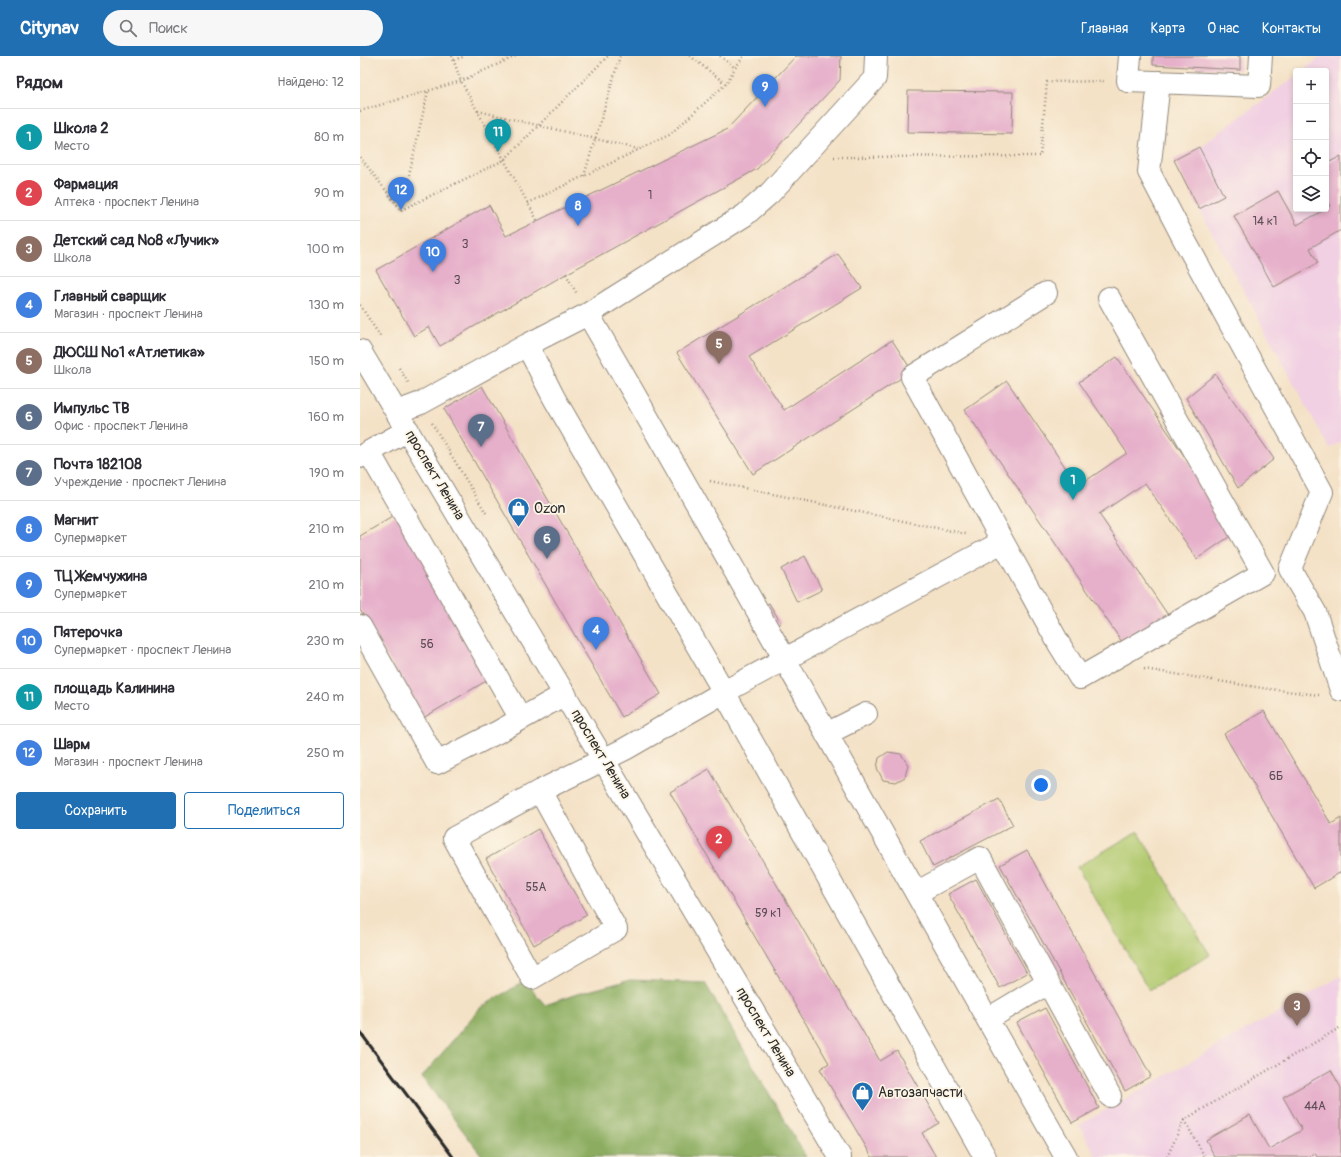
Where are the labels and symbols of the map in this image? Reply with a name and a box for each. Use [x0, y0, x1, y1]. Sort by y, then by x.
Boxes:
pin: 9 [752, 74, 778, 107]
pin: 11 [485, 119, 511, 152]
pin: 12 [388, 177, 414, 210]
house number: 1 [648, 188, 652, 203]
pin: 8 [565, 193, 591, 226]
house number: 14 к1 [1252, 214, 1278, 229]
house number: 3 [462, 237, 469, 252]
pin: 10 [420, 239, 446, 272]
house number: 3 [454, 273, 461, 288]
pin: 5 [706, 331, 732, 364]
pin: 7 [468, 414, 494, 447]
street label: проспект Ленина [402, 427, 468, 523]
pin: 1 [1060, 467, 1086, 500]
shop icon: Ozon [506, 495, 532, 528]
place label: Ozon [534, 500, 566, 517]
pin: 6 [534, 526, 560, 559]
pin: 4 [583, 617, 609, 650]
house number: 56 [420, 637, 434, 652]
street label: проспект Ленина [568, 706, 634, 802]
house number: 6Б [1269, 769, 1283, 784]
your location [1031, 775, 1051, 795]
pin: 2 [706, 826, 732, 859]
house number: 55А [526, 880, 547, 895]
house number: 59 к1 [755, 906, 781, 921]
street label: проспект Ленина [733, 984, 799, 1080]
pin: 3 [1284, 993, 1310, 1026]
shop icon: Автозапчасти [850, 1079, 876, 1112]
place label: Автозапчасти [878, 1084, 963, 1101]
house number: 44А [1304, 1099, 1326, 1114]

